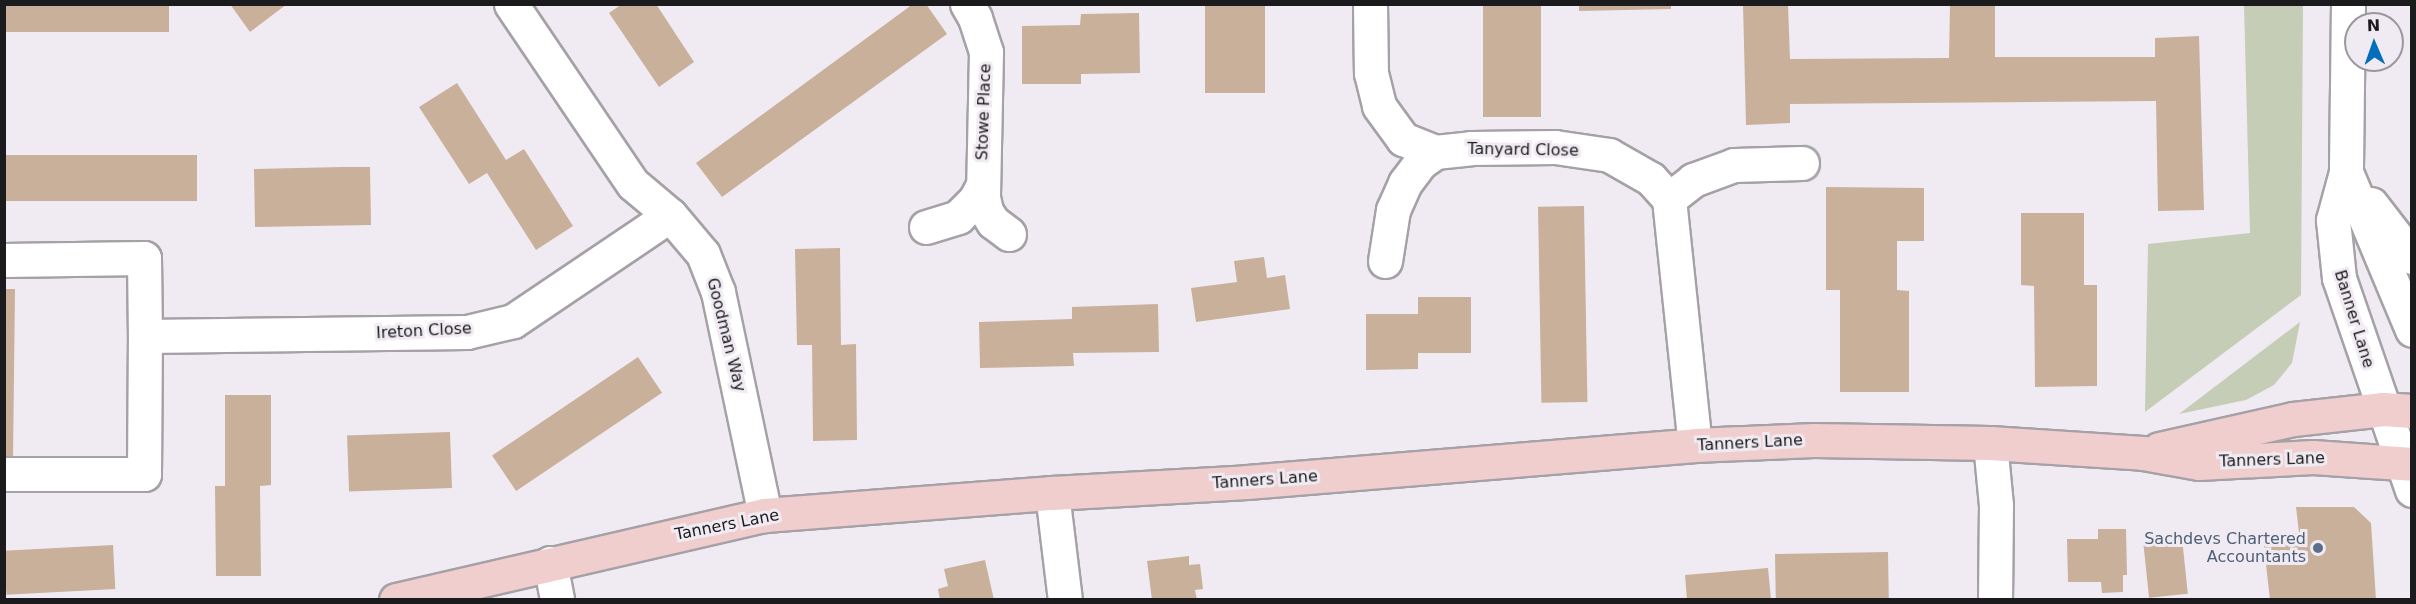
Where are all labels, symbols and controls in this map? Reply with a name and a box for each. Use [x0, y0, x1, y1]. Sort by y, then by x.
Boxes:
north arrow [2344, 12, 2404, 72]
text: N [2366, 16, 2380, 35]
street label: Stowe Place [973, 63, 995, 161]
street label: Tanyard Close [1467, 139, 1579, 161]
street label: Banner Lane [2330, 268, 2378, 370]
street label: Goodman Way [703, 276, 749, 394]
street label: Ireton Close [376, 319, 472, 343]
street label: Tanners Lane [1697, 431, 1803, 455]
street label: Tanners Lane [2219, 449, 2325, 471]
street label: Tanners Lane [1212, 467, 1318, 493]
street label: Tanners Lane [673, 505, 781, 545]
place label: Sachdevs Chartered Accountants [2144, 529, 2306, 567]
marker: Sachdevs Chartered Accountants [2311, 541, 2325, 555]

